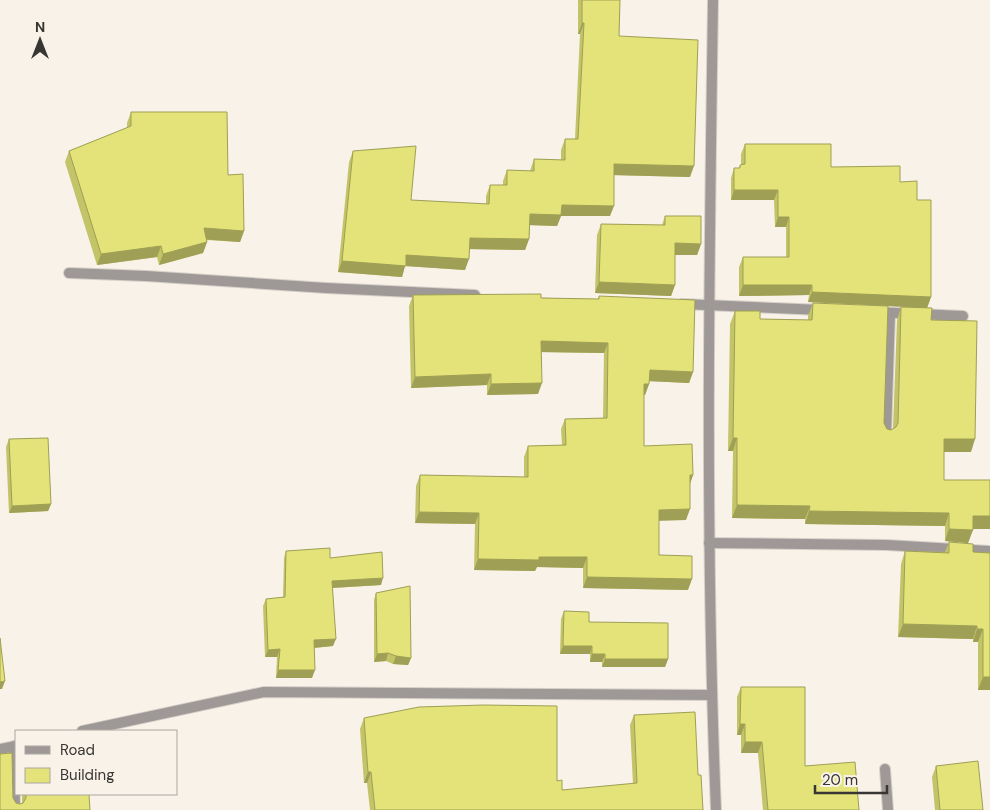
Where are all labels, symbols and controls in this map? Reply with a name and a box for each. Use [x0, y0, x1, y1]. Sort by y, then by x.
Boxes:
north arrow [15, 15, 65, 65]
text: N [35, 18, 45, 36]
legend [15, 730, 178, 795]
text: Road [60, 740, 95, 760]
scale bar [815, 762, 888, 794]
text: Building [60, 765, 115, 785]
text: 20 m [822, 770, 858, 790]

